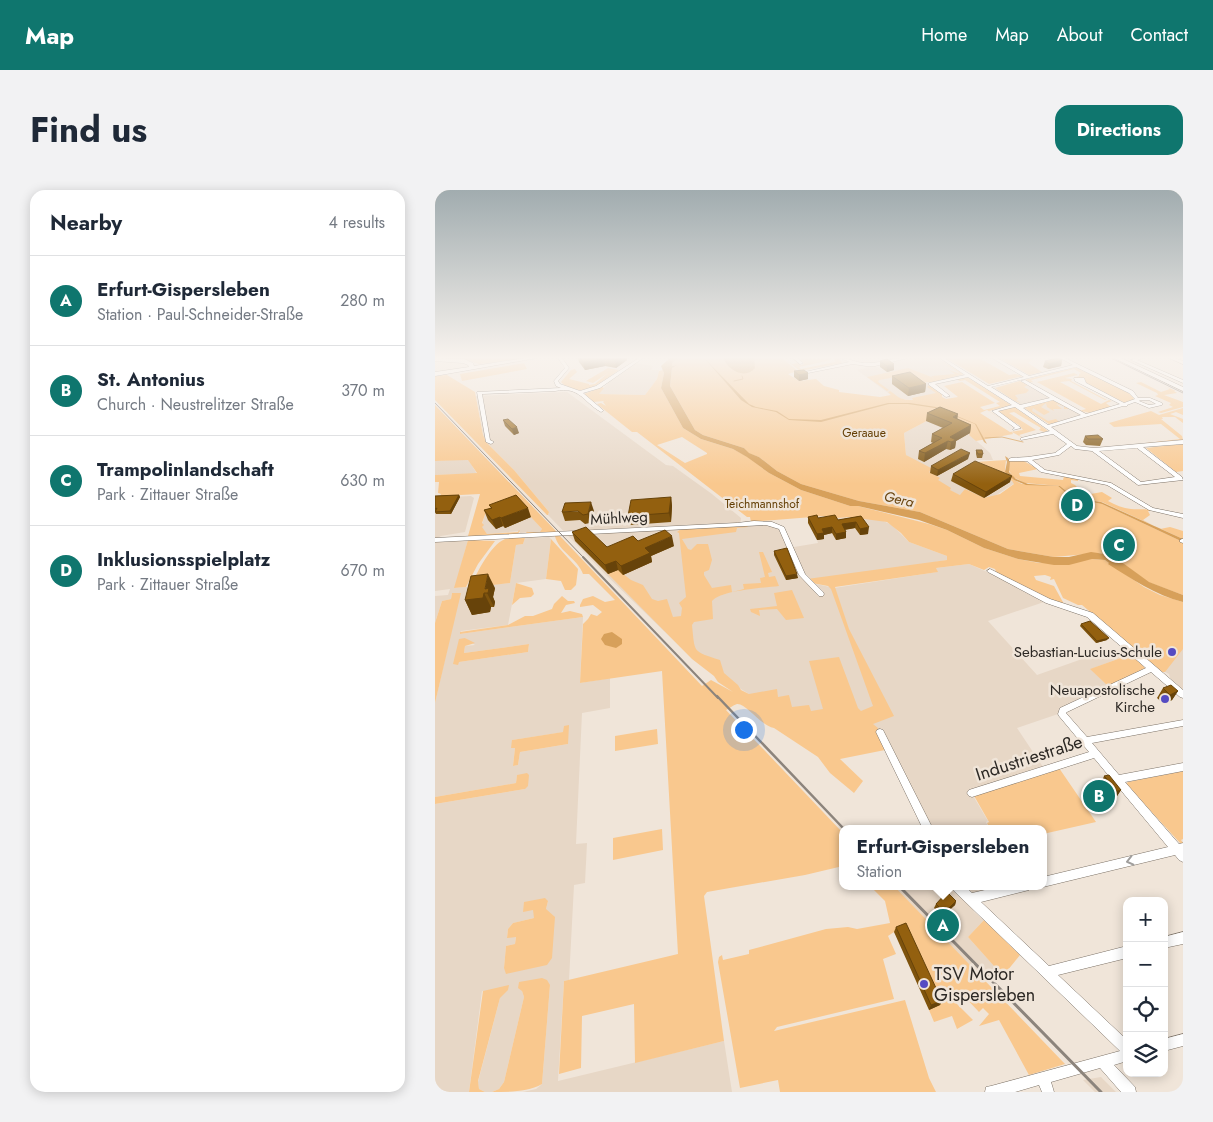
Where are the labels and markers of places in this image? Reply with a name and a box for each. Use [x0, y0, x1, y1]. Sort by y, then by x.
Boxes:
pin: D [1061, 486, 1093, 524]
pin: C [1103, 526, 1135, 564]
place label: Sebastian-Lucius-Schule [1014, 641, 1162, 663]
marker: Sebastian-Lucius-Schule [1166, 646, 1178, 658]
place label: Neuapostolische Kirche [1050, 679, 1155, 718]
marker: Neuapostolische Kirche [1159, 693, 1171, 705]
pin: B [1083, 777, 1115, 815]
pin: A [927, 906, 959, 944]
place label: TSV Motor Gispersleben [934, 961, 1035, 1008]
marker: TSV Motor Gispersleben [918, 978, 930, 990]

